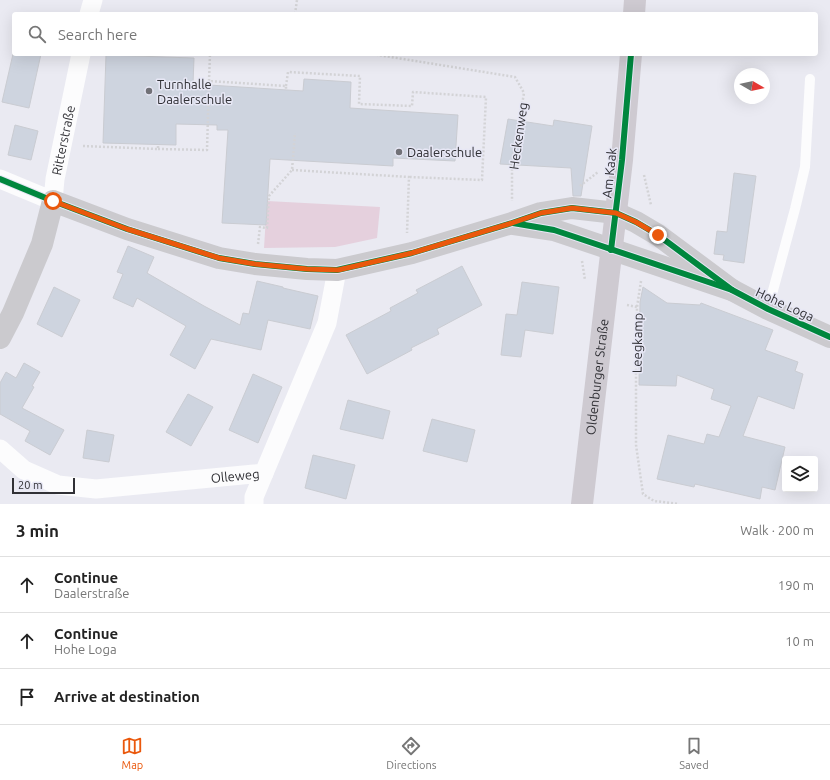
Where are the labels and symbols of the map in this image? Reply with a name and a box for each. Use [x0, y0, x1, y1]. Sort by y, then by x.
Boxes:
north arrow [734, 68, 770, 104]
place label: Turnhalle Daalerschule [157, 77, 232, 106]
marker: Turnhalle Daalerschule [144, 86, 154, 96]
street label: Heckenweg [506, 101, 530, 171]
street label: Ritterstraße [49, 104, 77, 177]
place label: Daalerschule [407, 145, 482, 159]
marker: Daalerschule [394, 147, 404, 157]
street label: Am Kaak [599, 147, 619, 199]
route start [44, 192, 62, 210]
route end [649, 226, 667, 244]
street label: Hohe Loga [754, 284, 816, 324]
street label: Leegkamp [629, 313, 645, 373]
street label: Oldenburger Straße [583, 318, 610, 436]
street label: Olleweg [210, 466, 260, 485]
scale bar [12, 476, 75, 495]

